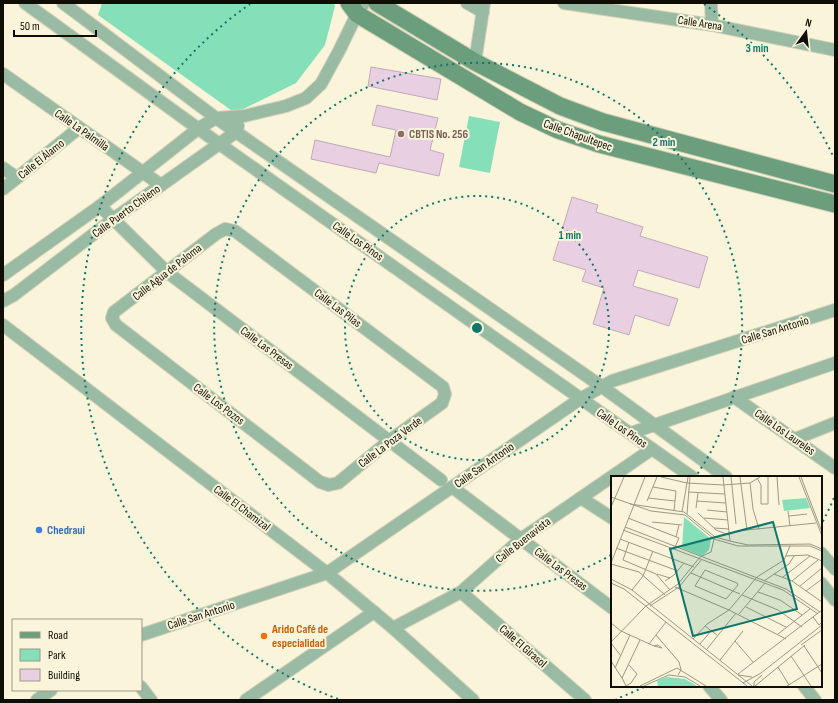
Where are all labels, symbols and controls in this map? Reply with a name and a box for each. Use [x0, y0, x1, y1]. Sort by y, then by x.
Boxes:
scale bar [14, 12, 96, 38]
north arrow [786, 12, 826, 52]
street label: Calle Arena [677, 13, 724, 34]
text: N [804, 16, 813, 30]
text: 50 m [20, 19, 40, 34]
text: 3 min [746, 41, 768, 56]
street label: Calle La Palmilla [52, 106, 112, 155]
street label: Calle Chapultepec [541, 116, 615, 155]
place label: CBTIS No. 256 [409, 127, 469, 142]
marker: CBTIS No. 256 [396, 129, 406, 139]
text: 2 min [653, 135, 675, 150]
street label: Calle El Álamo [15, 136, 68, 183]
street label: Calle Puerto Chileno [89, 182, 163, 241]
street label: Calle Los Pinos [329, 218, 386, 264]
text: 1 min [559, 228, 581, 243]
street label: Calle Agua de Paloma [130, 240, 205, 304]
street label: Calle Las Pilas [311, 286, 364, 331]
street label: Calle San Antonio [740, 313, 811, 348]
centre of rings [470, 321, 484, 335]
street label: Calle Las Presas [237, 323, 296, 373]
street label: Calle Los Pozos [190, 380, 247, 429]
street label: Calle Los Pinos [593, 405, 650, 451]
street label: Calle Los Laureles [752, 406, 818, 459]
street label: Calle La Poza Verde [355, 413, 425, 471]
street label: Calle San Antonio [451, 439, 517, 492]
inset map [611, 476, 822, 687]
street label: Calle El Chamizal [210, 482, 273, 535]
street label: Calle Buenavista [493, 514, 554, 567]
place label: Chedraui [47, 523, 85, 538]
marker: Chedraui [34, 525, 44, 535]
street label: Calle Las Presas [531, 544, 590, 594]
street label: Calle San Antonio [166, 598, 237, 633]
legend [12, 619, 142, 691]
place label: Arido Café de especialidad [271, 622, 328, 651]
street label: Calle El Girasol [496, 622, 550, 671]
text: Road [48, 628, 68, 643]
marker: Arido Café de especialidad [259, 631, 269, 641]
text: Park [48, 648, 66, 663]
text: Building [48, 668, 80, 683]

